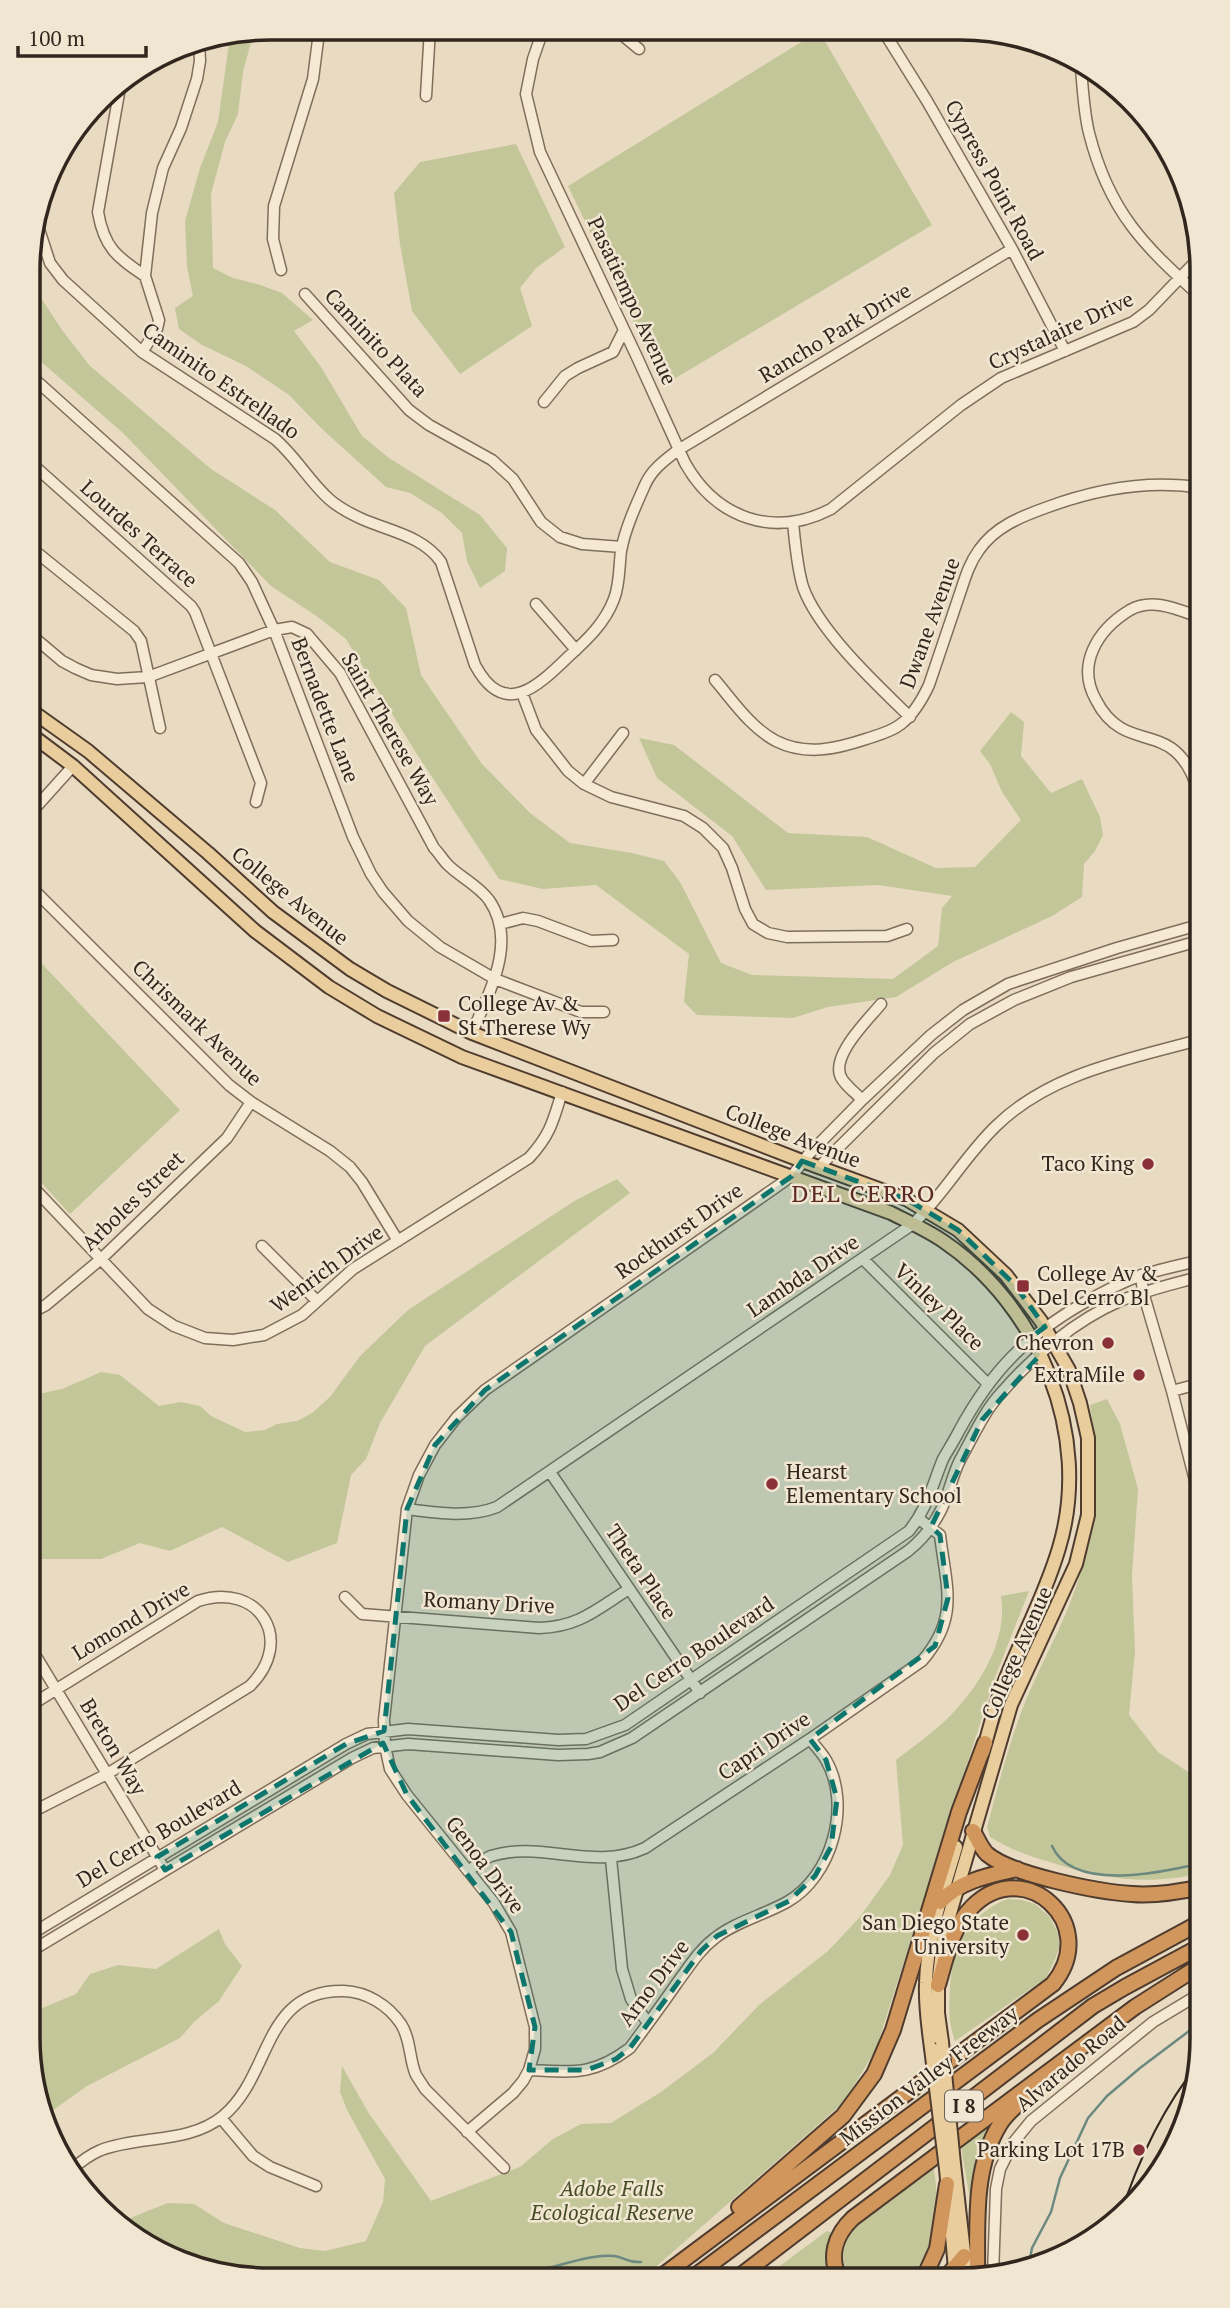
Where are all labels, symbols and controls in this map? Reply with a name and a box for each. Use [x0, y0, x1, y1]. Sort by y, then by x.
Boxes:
scale bar [18, 14, 145, 58]
text: 100 m [28, 24, 85, 52]
street label: Cypress Point Road [939, 94, 1051, 265]
street label: Pasatiempo Avenue [582, 212, 684, 389]
street label: Rancho Park Drive [753, 276, 916, 389]
street label: Caminito Plata [319, 282, 435, 403]
street label: Crystalaire Drive [983, 284, 1138, 376]
street label: Caminito Estrellado [137, 315, 306, 445]
street label: Lourdes Terrace [75, 473, 204, 593]
street label: Dwane Avenue [892, 553, 966, 692]
street label: Bernadette Lane [285, 633, 366, 786]
street label: Saint Therese Way [336, 647, 446, 810]
street label: College Avenue [226, 839, 355, 951]
street label: Chrismark Avenue [127, 953, 269, 1092]
place label: College Av & St Therese Wy [458, 989, 591, 1041]
marker: College Av & St Therese Wy [436, 1008, 452, 1024]
street label: College Avenue [722, 1096, 865, 1174]
street label: Arboles Street [75, 1144, 190, 1256]
place label: Taco King [1041, 1149, 1135, 1177]
marker: Taco King [1140, 1156, 1156, 1172]
street label: Rockhurst Drive [609, 1176, 748, 1285]
district label: DEL CERRO [792, 1177, 936, 1209]
street label: Wenrich Drive [264, 1218, 388, 1319]
street label: Lambda Drive [741, 1227, 864, 1323]
street label: Vinley Place [889, 1256, 991, 1356]
place label: College Av & Del Cerro Bl [1037, 1259, 1158, 1311]
marker: College Av & Del Cerro Bl [1015, 1278, 1031, 1294]
place label: Chevron [1015, 1328, 1095, 1356]
marker: Chevron [1100, 1335, 1116, 1351]
place label: ExtraMile [1034, 1360, 1125, 1388]
marker: ExtraMile [1131, 1367, 1147, 1383]
place label: Hearst Elementary School [786, 1457, 962, 1509]
marker: Hearst Elementary School [764, 1476, 780, 1492]
street label: Theta Place [600, 1519, 684, 1624]
street label: Lomond Drive [67, 1574, 194, 1666]
street label: College Avenue [974, 1582, 1058, 1724]
street label: Romany Drive [423, 1585, 555, 1619]
street label: Del Cerro Boulevard [608, 1589, 779, 1717]
street label: Breton Way [74, 1693, 154, 1800]
street label: Capri Drive [712, 1704, 815, 1786]
street label: Del Cerro Boulevard [71, 1773, 246, 1893]
street label: Genoa Drive [440, 1810, 532, 1919]
place label: San Diego State University [862, 1908, 1009, 1960]
marker: San Diego State University [1015, 1927, 1031, 1943]
street label: Arno Drive [611, 1933, 695, 2031]
street label: Mission Valley Freeway [834, 1999, 1024, 2152]
street label: Alvarado Road [1009, 2009, 1132, 2118]
road number: I 8 [945, 2090, 983, 2122]
place label: Parking Lot 17B [977, 2135, 1125, 2163]
marker: Parking Lot 17B [1131, 2142, 1147, 2158]
park label: Adobe Falls Ecological Reserve [530, 2174, 694, 2226]

